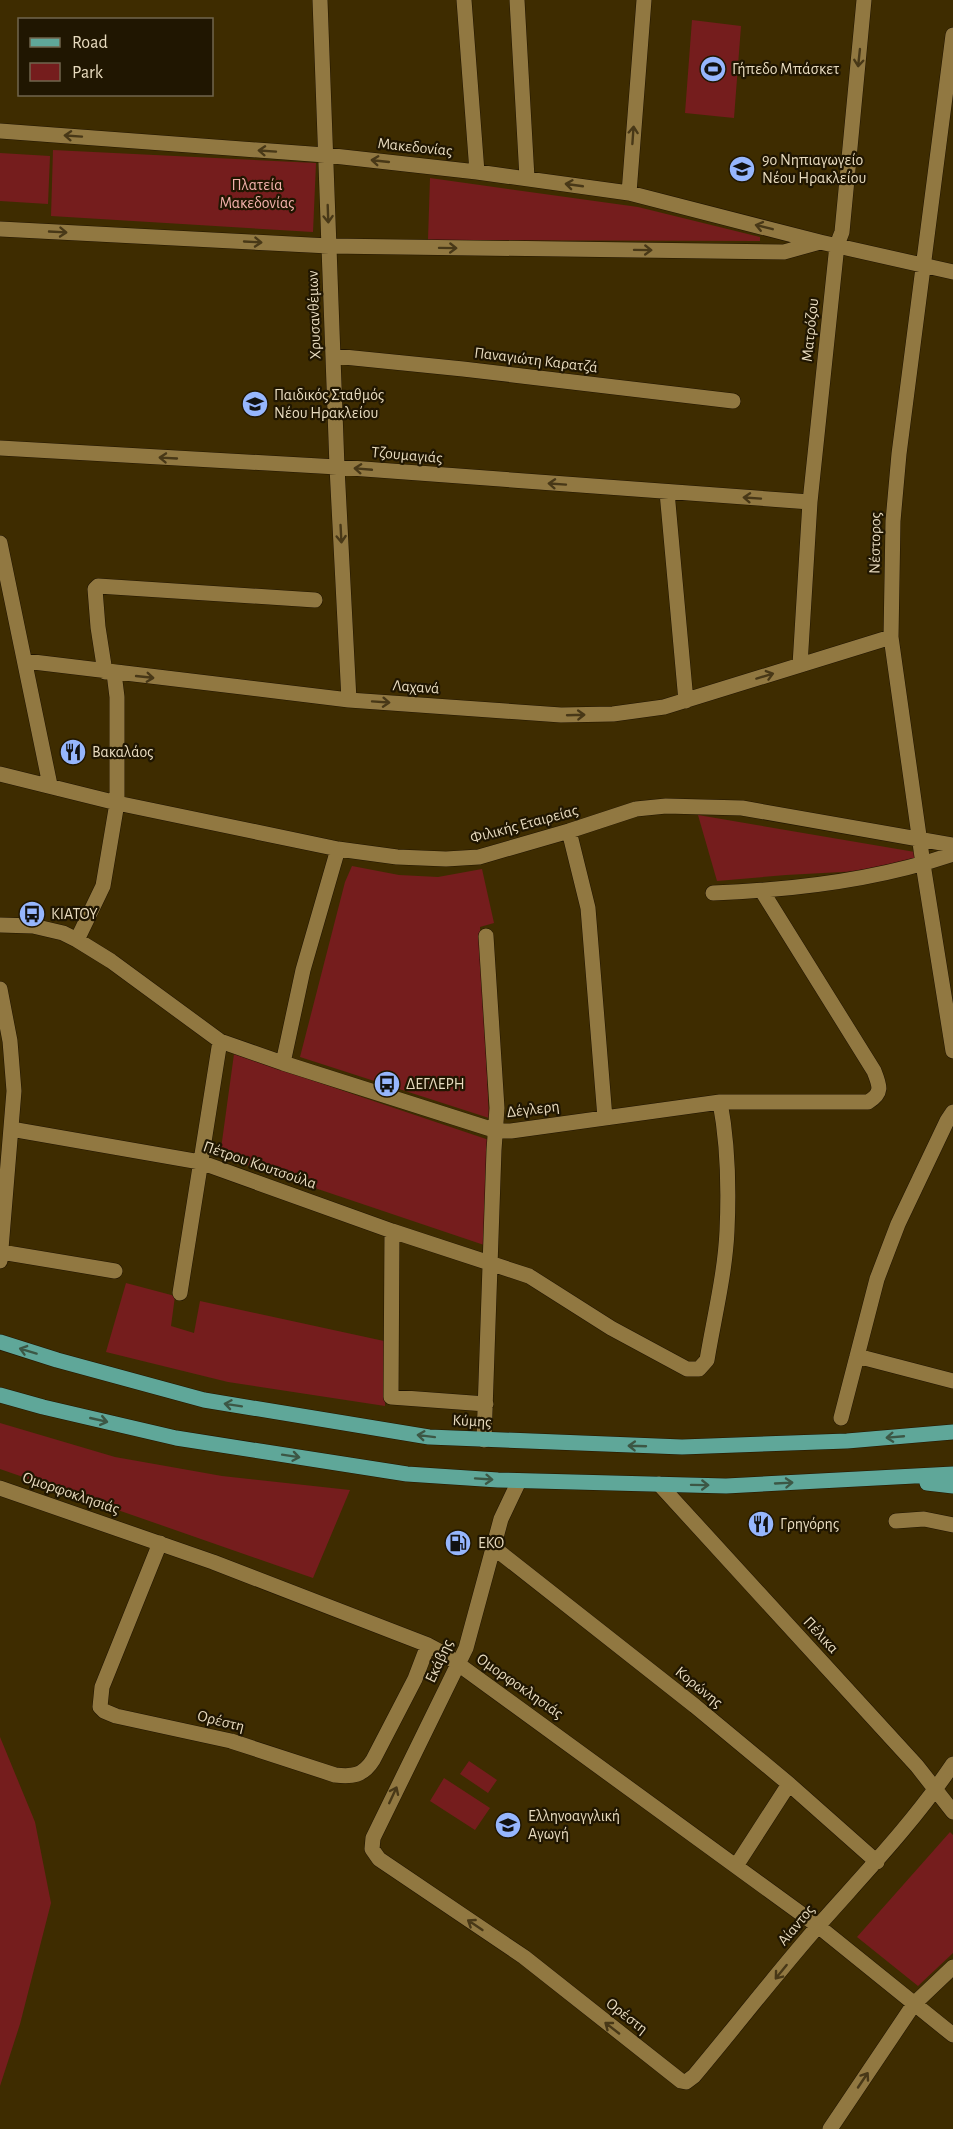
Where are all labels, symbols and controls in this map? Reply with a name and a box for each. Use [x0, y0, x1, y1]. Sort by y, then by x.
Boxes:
legend [18, 18, 213, 96]
text: Road [72, 34, 108, 52]
one-way arrow [853, 48, 864, 68]
sports icon: Γήπεδο Μπάσκετ [698, 54, 728, 84]
place label: Γήπεδο Μπάσκετ [732, 61, 839, 77]
text: Park [72, 64, 104, 82]
one-way arrow [628, 125, 639, 145]
one-way arrow [63, 130, 83, 141]
street label: Μακεδονίας [377, 135, 453, 160]
one-way arrow [258, 145, 278, 156]
place label: 9ο Νηπιαγωγείο Νέου Ηρακλείου [762, 152, 866, 186]
school or university icon: 9ο Νηπιαγωγείο Νέου Ηρακλείου [727, 154, 757, 184]
one-way arrow [371, 155, 391, 166]
park label: Πλατεία Μακεδονίας [219, 177, 295, 212]
one-way arrow [564, 179, 584, 190]
one-way arrow [322, 203, 334, 223]
one-way arrow [755, 221, 774, 233]
one-way arrow [48, 226, 68, 237]
one-way arrow [243, 236, 263, 247]
one-way arrow [438, 242, 458, 253]
one-way arrow [633, 244, 653, 256]
street label: Χρυσανθέμων [304, 270, 324, 360]
street label: Ματρόζου [799, 297, 821, 363]
street label: Παναγιώτη Καρατζά [473, 344, 599, 376]
place label: Παιδικός Σταθμός Νέου Ηρακλείου [274, 387, 384, 421]
school or university icon: Παιδικός Σταθμός Νέου Ηρακλείου [240, 389, 270, 419]
street label: Τζουμαγιάς [371, 444, 443, 467]
one-way arrow [159, 452, 179, 463]
one-way arrow [353, 463, 373, 474]
one-way arrow [548, 479, 568, 490]
one-way arrow [742, 492, 762, 503]
street label: Νέστορος [866, 512, 885, 574]
one-way arrow [335, 524, 346, 544]
one-way arrow [756, 670, 775, 681]
one-way arrow [135, 672, 155, 683]
street label: Λαχανά [392, 677, 440, 697]
one-way arrow [371, 697, 390, 708]
one-way arrow [565, 709, 585, 720]
restaurant icon: Βακαλάος [58, 737, 88, 767]
place label: Βακαλάος [92, 744, 153, 761]
street label: Φιλικής Εταιρείας [468, 802, 580, 847]
bus stop icon: ΚΙΑΤΟΥ [17, 899, 47, 929]
place label: ΚΙΑΤΟΥ [51, 906, 98, 922]
bus stop icon: ΔΕΓΛΕΡΗ [372, 1069, 402, 1099]
place label: ΔΕΓΛΕΡΗ [406, 1076, 465, 1092]
street label: Δέγλερη [506, 1098, 560, 1120]
street label: Πέτρου Κουτσούλα [201, 1138, 319, 1192]
one-way arrow [19, 1345, 38, 1356]
one-way arrow [224, 1399, 243, 1410]
street label: Κύμης [452, 1412, 492, 1431]
one-way arrow [90, 1414, 109, 1426]
one-way arrow [416, 1430, 436, 1441]
one-way arrow [885, 1432, 905, 1443]
one-way arrow [628, 1440, 648, 1451]
one-way arrow [281, 1451, 300, 1462]
street label: Ομορφοκλησιάς [20, 1469, 122, 1518]
one-way arrow [474, 1474, 494, 1485]
one-way arrow [774, 1477, 794, 1488]
one-way arrow [690, 1479, 710, 1491]
restaurant icon: Γρηγόρης [746, 1509, 776, 1539]
place label: Γρηγόρης [780, 1516, 839, 1533]
fuel station icon: EKO [443, 1528, 473, 1558]
place label: EKO [478, 1535, 504, 1551]
street label: Πέλικα [800, 1614, 842, 1656]
street label: Εκάβης [422, 1637, 457, 1686]
street label: Ομορφοκλησιάς [473, 1650, 566, 1722]
street label: Κορώνης [672, 1663, 726, 1711]
street label: Ορέστη [196, 1707, 246, 1735]
one-way arrow [388, 1786, 400, 1804]
place label: Ελληνοαγγλική Αγωγή [528, 1808, 620, 1842]
school or university icon: Ελληνοαγγλική Αγωγή [493, 1810, 523, 1840]
street label: Αίαντος [774, 1901, 818, 1949]
one-way arrow [467, 1918, 484, 1930]
one-way arrow [774, 1963, 787, 1979]
street label: Ορέστη [603, 1995, 651, 2037]
one-way arrow [605, 2021, 621, 2034]
one-way arrow [856, 2072, 869, 2089]

